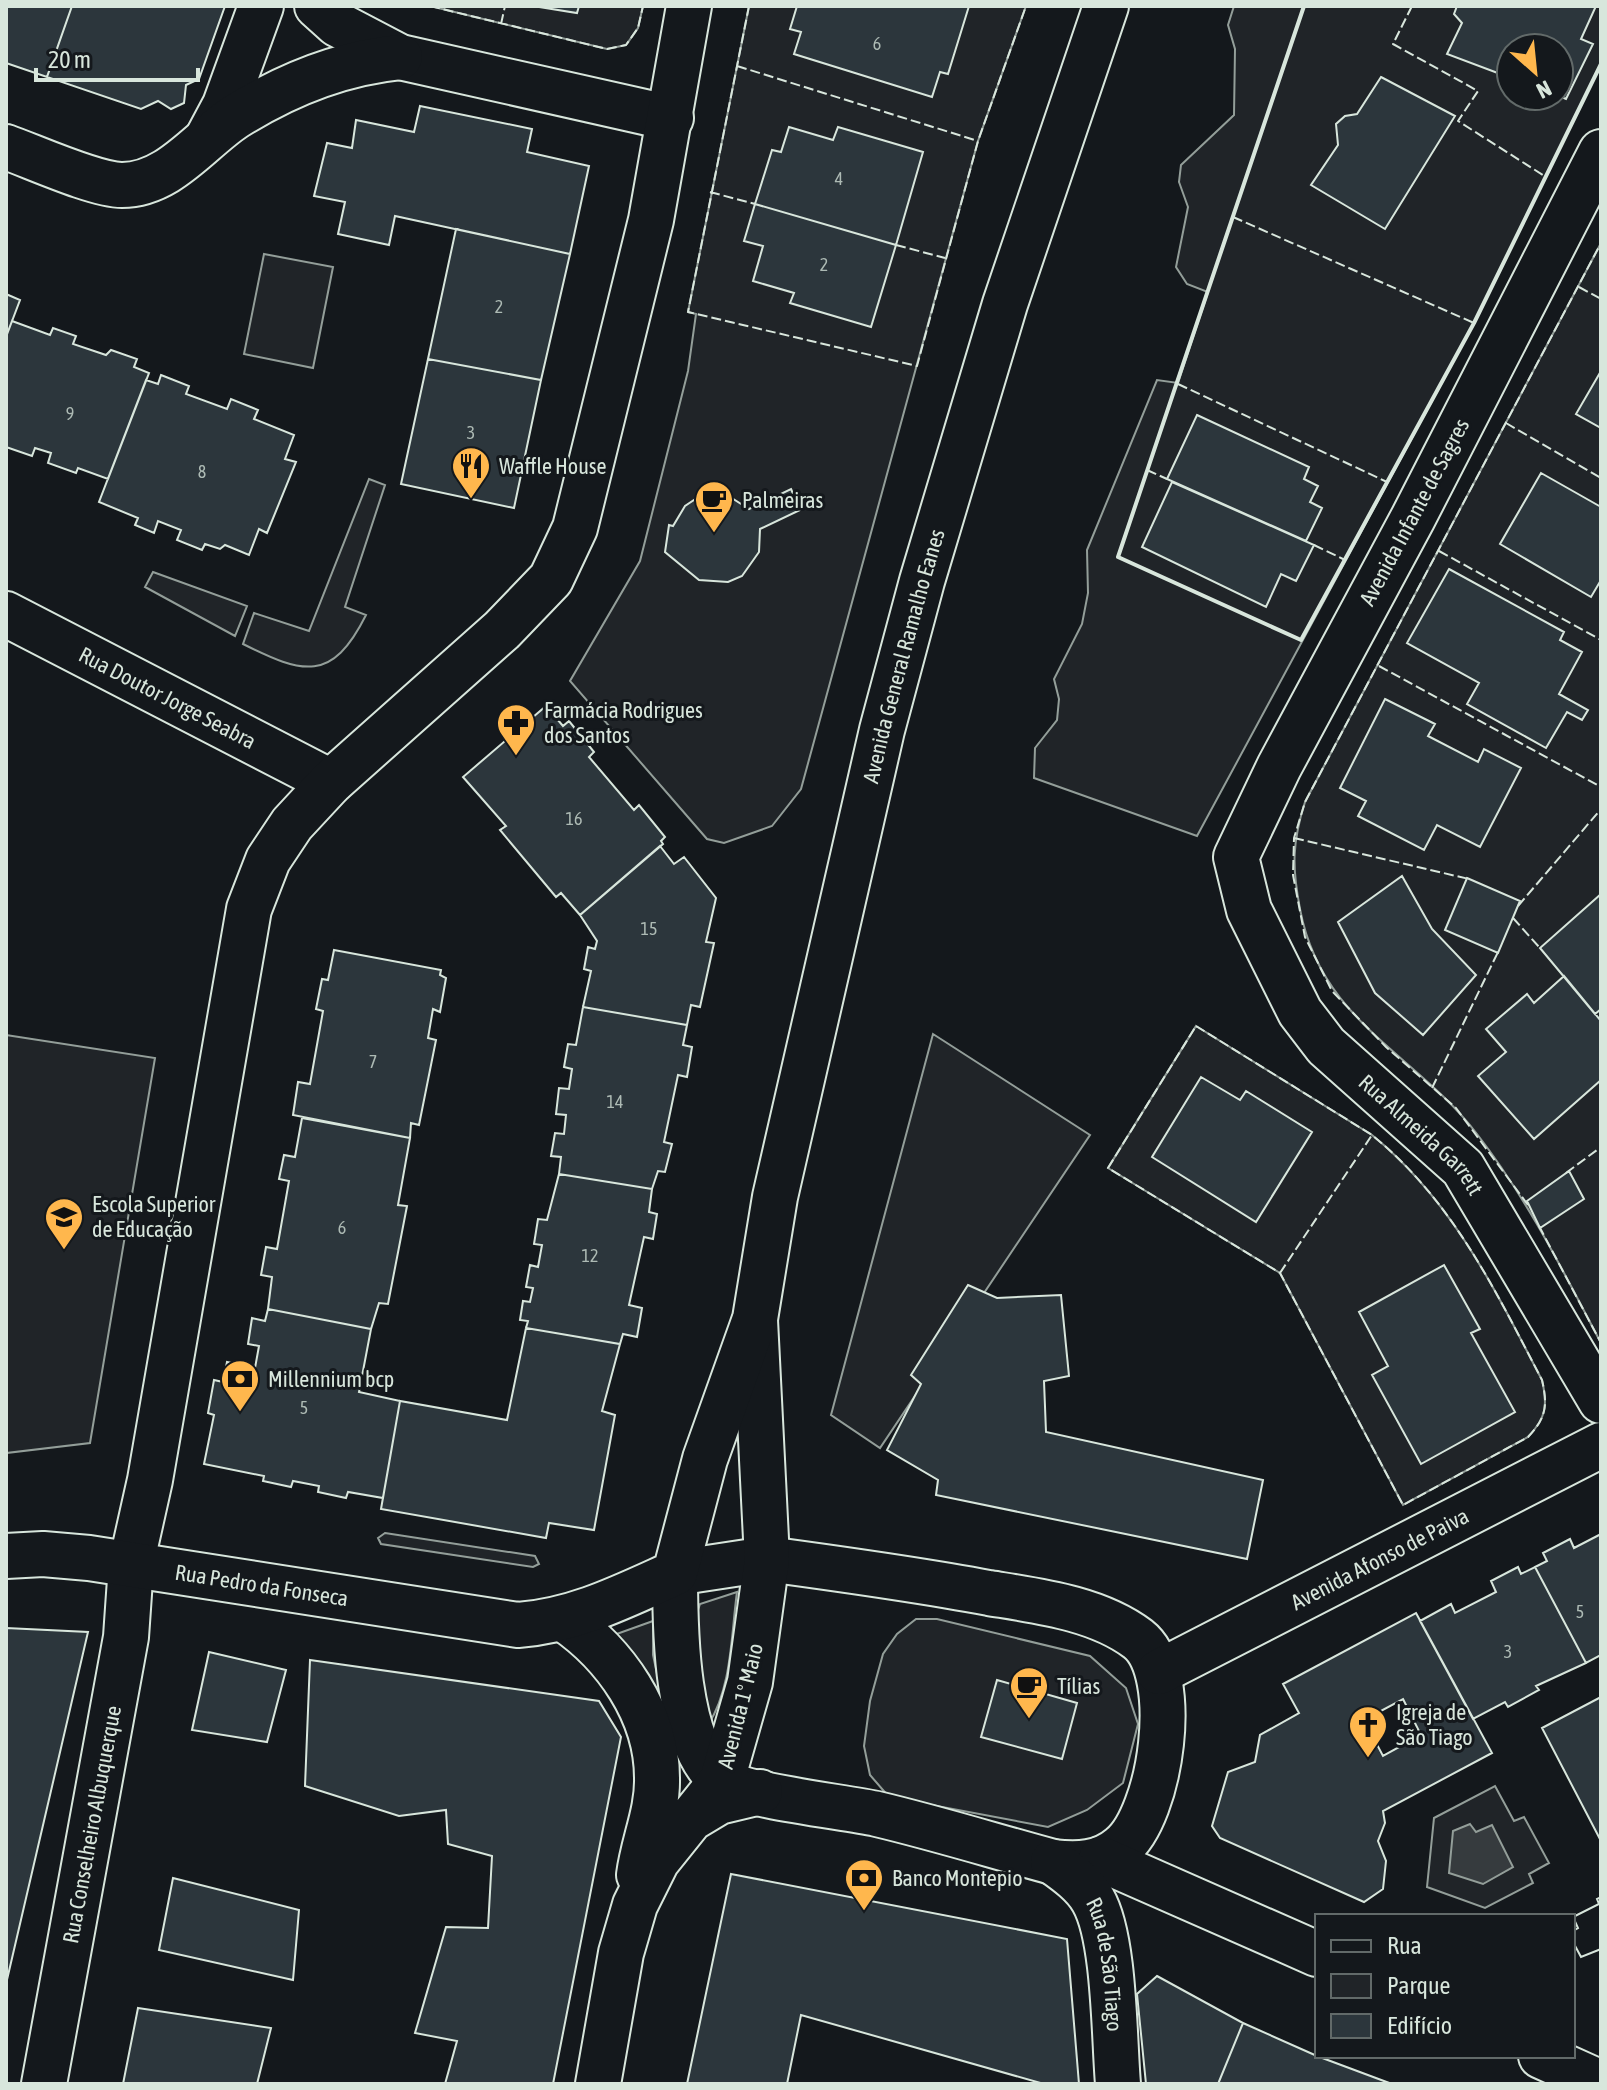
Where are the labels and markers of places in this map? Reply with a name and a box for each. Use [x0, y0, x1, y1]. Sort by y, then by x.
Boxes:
restaurant icon: Waffle House [450, 445, 492, 500]
place label: Waffle House [499, 453, 607, 479]
cafe icon: Palmeiras [693, 479, 735, 534]
place label: Palmeiras [742, 487, 824, 513]
place label: Farmácia Rodrigues dos Santos [544, 697, 703, 748]
pharmacy icon: Farmácia Rodrigues dos Santos [495, 702, 537, 757]
place label: Escola Superior de Educação [92, 1191, 216, 1242]
school or university icon: Escola Superior de Educação [43, 1196, 85, 1251]
bank icon: Millennium bcp [219, 1358, 261, 1413]
place label: Millennium bcp [268, 1366, 394, 1392]
cafe icon: Tílias [1008, 1665, 1050, 1720]
place label: Tílias [1057, 1673, 1100, 1699]
place label: Igreja de São Tiago [1396, 1699, 1473, 1750]
church icon: Igreja de São Tiago [1347, 1704, 1389, 1759]
bank icon: Banco Montepio [843, 1857, 885, 1912]
place label: Banco Montepio [892, 1865, 1023, 1891]

